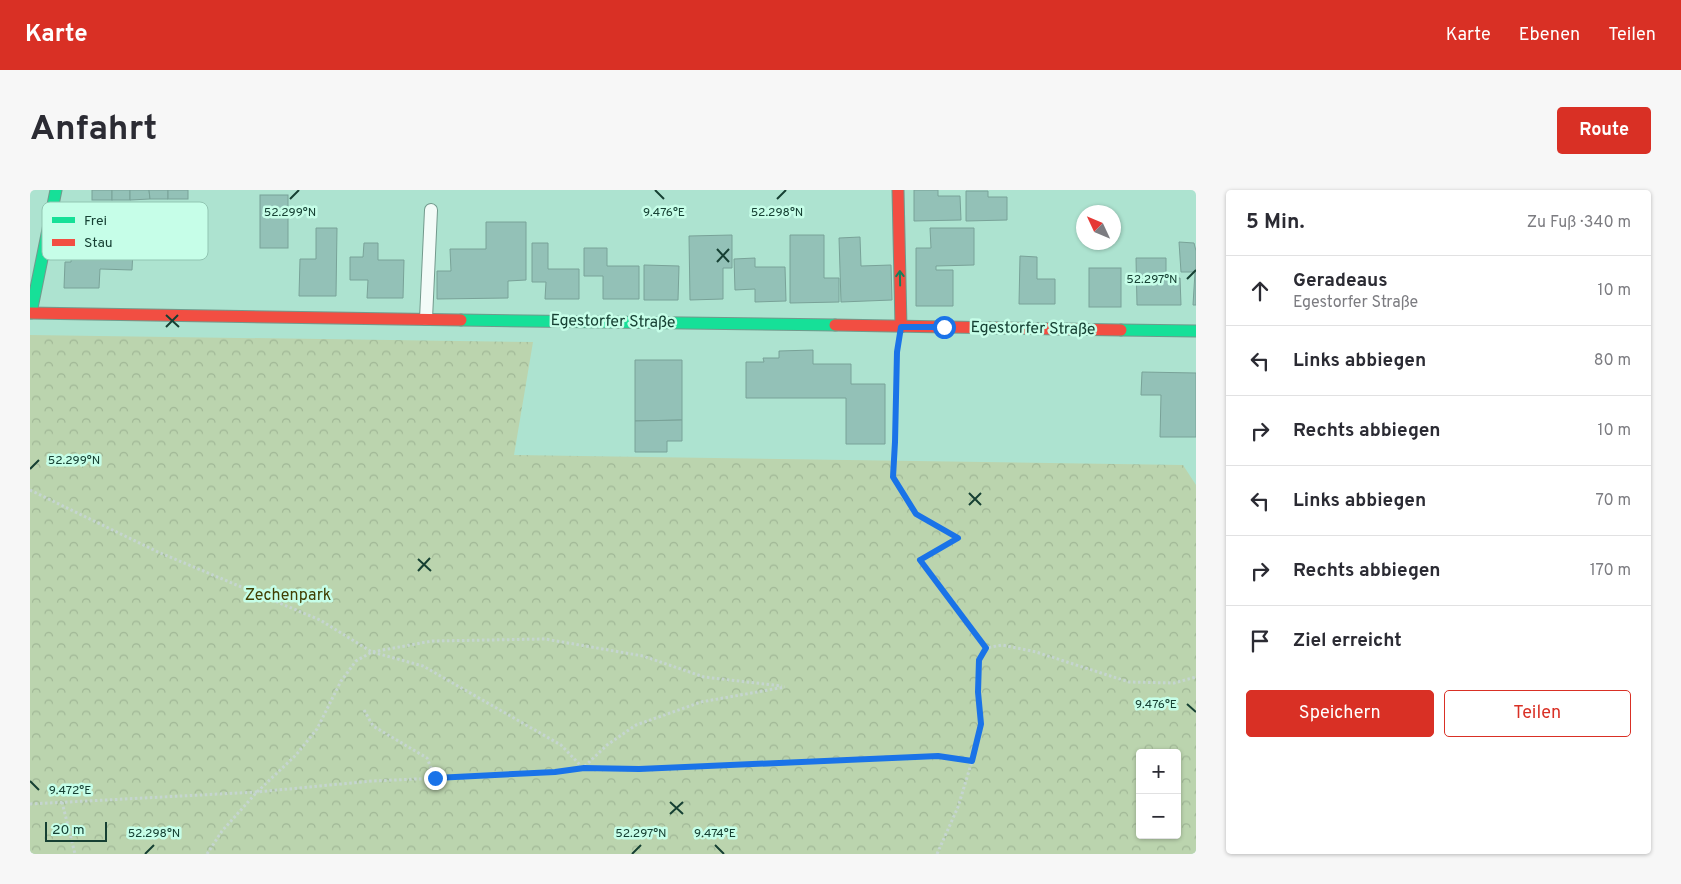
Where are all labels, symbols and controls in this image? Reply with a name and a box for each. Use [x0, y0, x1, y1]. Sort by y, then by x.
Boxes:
text: Karte [25, 20, 88, 50]
text: Karte [1446, 24, 1491, 47]
text: Ebenen [1519, 24, 1580, 47]
text: Teilen [1608, 24, 1656, 47]
button: Route [1557, 107, 1651, 154]
text: Anfahrt [30, 108, 157, 152]
legend [42, 202, 208, 260]
text: 52.299°N [264, 205, 316, 221]
text: 9.476°E [643, 205, 685, 221]
text: 52.298°N [751, 205, 803, 221]
north arrow [1076, 205, 1121, 250]
text: 5 Min. [1246, 209, 1305, 236]
text: Frei [84, 213, 107, 230]
text: Zu Fuß · 340 m [1527, 213, 1631, 233]
text: Stau [84, 235, 113, 252]
text: Geradeaus [1293, 269, 1388, 293]
one-way arrow [895, 270, 905, 286]
text: 52.297°N [1126, 272, 1178, 288]
icon: ahead [1246, 277, 1274, 305]
text: 10 m [1597, 281, 1631, 301]
text: Egestorfer Straße [1293, 293, 1418, 313]
street label: Egestorfer Straße [550, 311, 676, 333]
route start [933, 316, 956, 339]
street label: Egestorfer Straße [970, 318, 1096, 340]
icon: left [1246, 347, 1274, 375]
text: Links abbiegen [1293, 349, 1426, 373]
text: 80 m [1594, 351, 1631, 371]
icon: right [1246, 417, 1274, 445]
text: Rechts abbiegen [1293, 419, 1441, 443]
text: 10 m [1597, 421, 1631, 441]
text: 52.299°N [48, 453, 100, 469]
icon: left [1246, 487, 1274, 515]
text: Links abbiegen [1293, 489, 1426, 513]
text: 70 m [1596, 491, 1631, 511]
icon: right [1246, 557, 1274, 585]
text: Rechts abbiegen [1293, 559, 1441, 583]
text: 170 m [1590, 561, 1631, 581]
park label: Zechenpark [245, 586, 331, 606]
icon: arrive [1246, 627, 1274, 655]
text: Ziel erreicht [1293, 629, 1402, 653]
button: Speichern [1246, 690, 1434, 737]
button: Teilen [1444, 690, 1631, 737]
text: 9.476°E [1135, 697, 1177, 713]
map controls [1136, 749, 1181, 839]
button: + [1136, 749, 1181, 794]
route end [424, 767, 447, 790]
text: 9.472°E [49, 783, 91, 799]
button: − [1136, 794, 1181, 839]
scale bar [45, 819, 108, 842]
text: 20 m [52, 822, 85, 839]
text: 52.298°N [128, 826, 180, 842]
text: 52.297°N [615, 826, 667, 842]
text: 9.474°E [694, 826, 736, 842]

